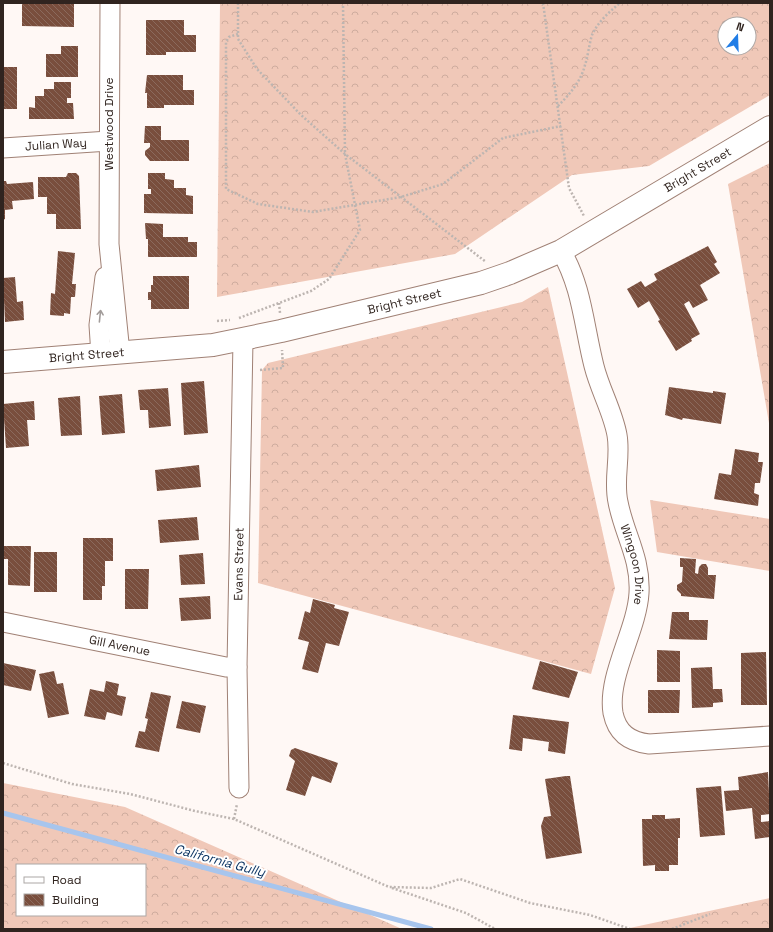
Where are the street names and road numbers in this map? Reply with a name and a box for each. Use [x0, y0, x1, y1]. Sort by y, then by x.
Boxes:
street label: Westwood Drive [101, 77, 117, 171]
street label: Julian Way [24, 134, 87, 155]
street label: Bright Street [661, 144, 734, 196]
street label: Bright Street [366, 285, 443, 318]
street label: Bright Street [48, 344, 125, 366]
street label: Wingoon Drive [616, 522, 647, 606]
street label: Evans Street [230, 527, 248, 601]
street label: Gill Avenue [88, 632, 152, 660]

